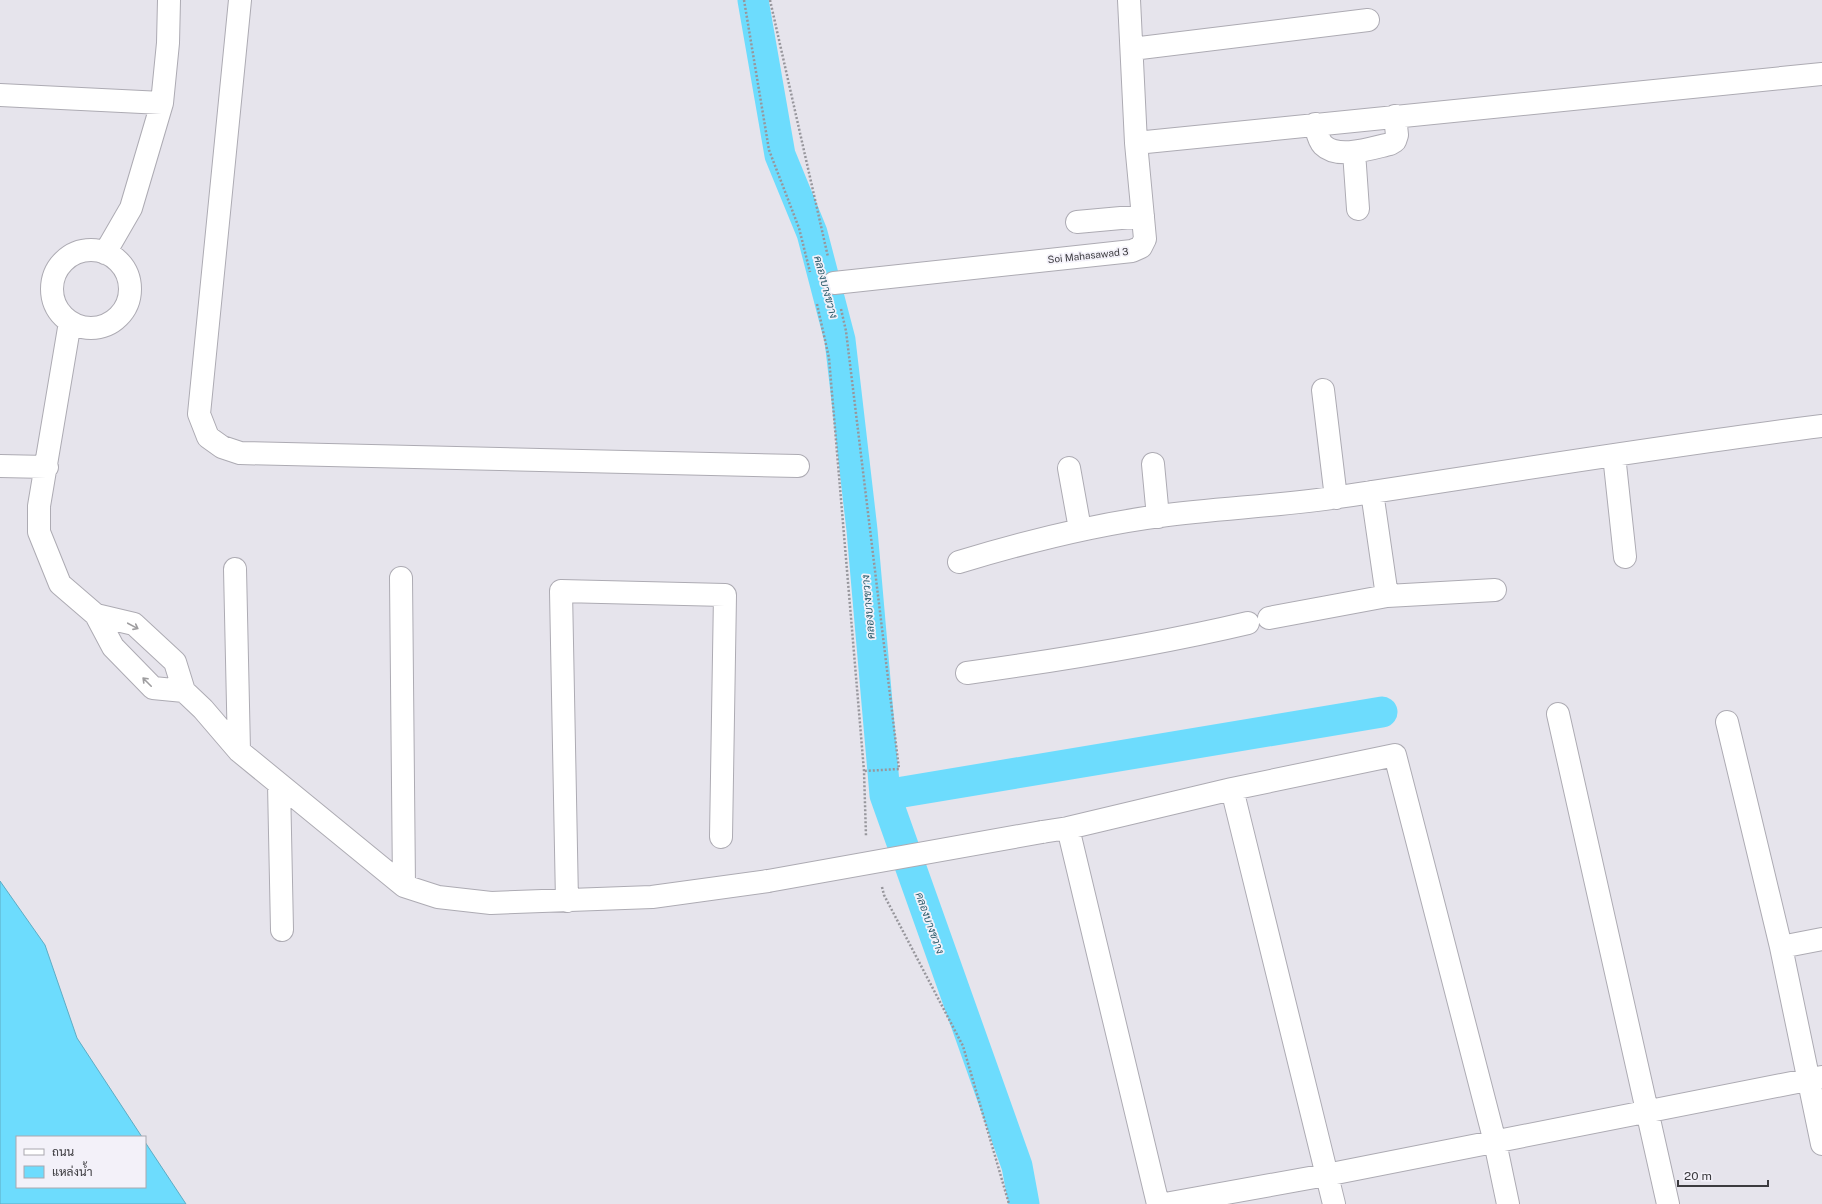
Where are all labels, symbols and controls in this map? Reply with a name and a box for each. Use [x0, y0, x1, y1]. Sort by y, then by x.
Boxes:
street label: Soi Mahasawad 3 [1047, 245, 1129, 265]
water label: คลองบางขวาง [812, 254, 840, 320]
water label: คลองบางขวาง [859, 574, 877, 640]
one-way arrow [127, 622, 139, 630]
one-way arrow [142, 677, 152, 686]
water label: คลองบางขวาง [913, 891, 947, 955]
legend [16, 1136, 146, 1188]
text: ถนน [52, 1145, 75, 1159]
text: แหล่งน้ำ [52, 1161, 92, 1179]
scale bar [1678, 1162, 1768, 1188]
text: 20 m [1684, 1169, 1712, 1183]

